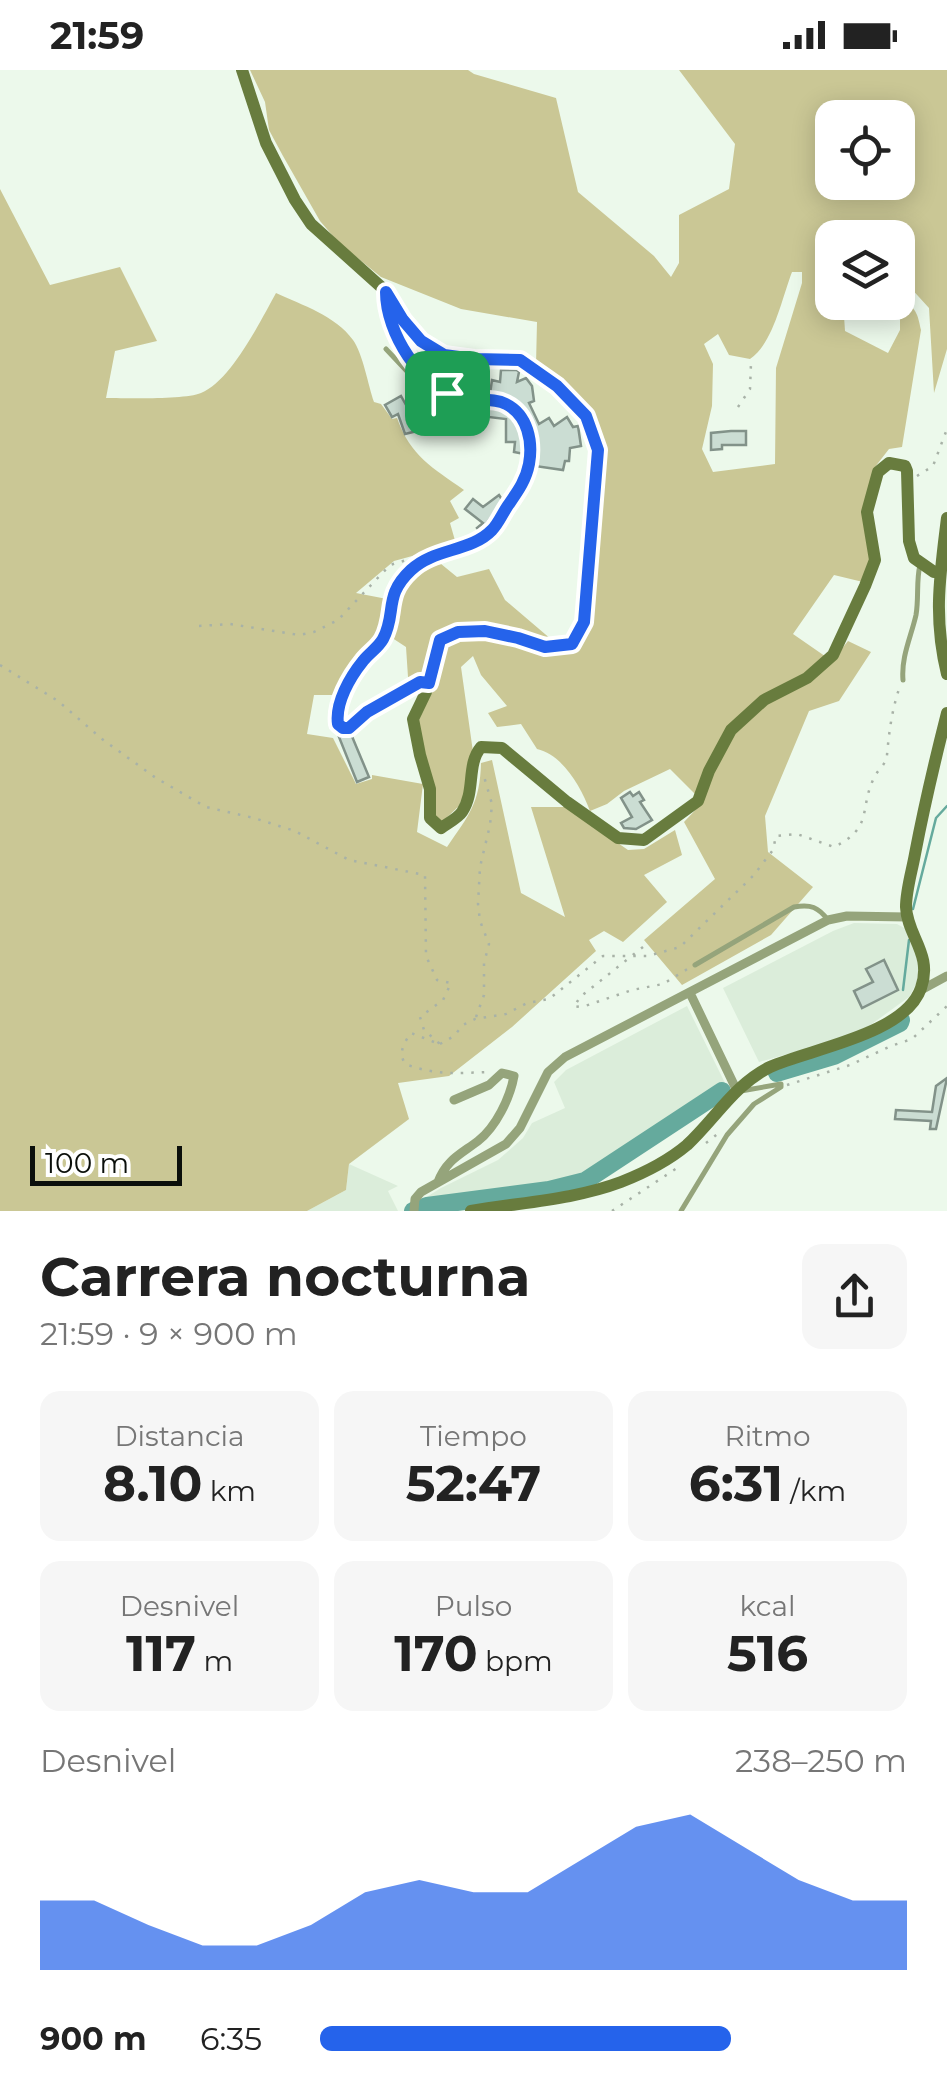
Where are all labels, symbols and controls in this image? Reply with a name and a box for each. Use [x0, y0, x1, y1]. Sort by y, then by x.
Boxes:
text: 21:59 [50, 12, 144, 59]
map controls [815, 100, 915, 320]
button: locate [815, 100, 915, 200]
button: layers [815, 220, 915, 320]
pin [405, 351, 490, 436]
icon: arrive [420, 366, 475, 421]
scale bar [30, 1141, 182, 1186]
text: 100 m [45, 1146, 129, 1180]
text: Carrera nocturna [40, 1243, 530, 1310]
button: share [802, 1244, 907, 1349]
text: 21:59 · 9 × 900 m [40, 1314, 298, 1353]
text: Distancia [114, 1419, 245, 1453]
text: Tiempo [420, 1419, 527, 1453]
text: Ritmo [724, 1419, 811, 1453]
text: 8.10 [103, 1453, 202, 1514]
text: 52:47 [406, 1453, 541, 1514]
text: 6:31 [689, 1453, 783, 1514]
text: km [202, 1474, 256, 1508]
text: /km [783, 1474, 846, 1508]
text: Desnivel [120, 1589, 239, 1623]
text: Pulso [435, 1589, 512, 1623]
text: kcal [740, 1589, 795, 1623]
text: 117 [126, 1623, 196, 1684]
text: 170 [394, 1623, 478, 1684]
text: 516 [727, 1623, 808, 1684]
text: m [196, 1644, 233, 1678]
text: bpm [478, 1644, 553, 1678]
text: Desnivel [40, 1741, 176, 1780]
text: 238–250 m [735, 1741, 907, 1780]
text: 900 m [40, 2019, 146, 2058]
text: 6:35 [200, 2019, 262, 2058]

